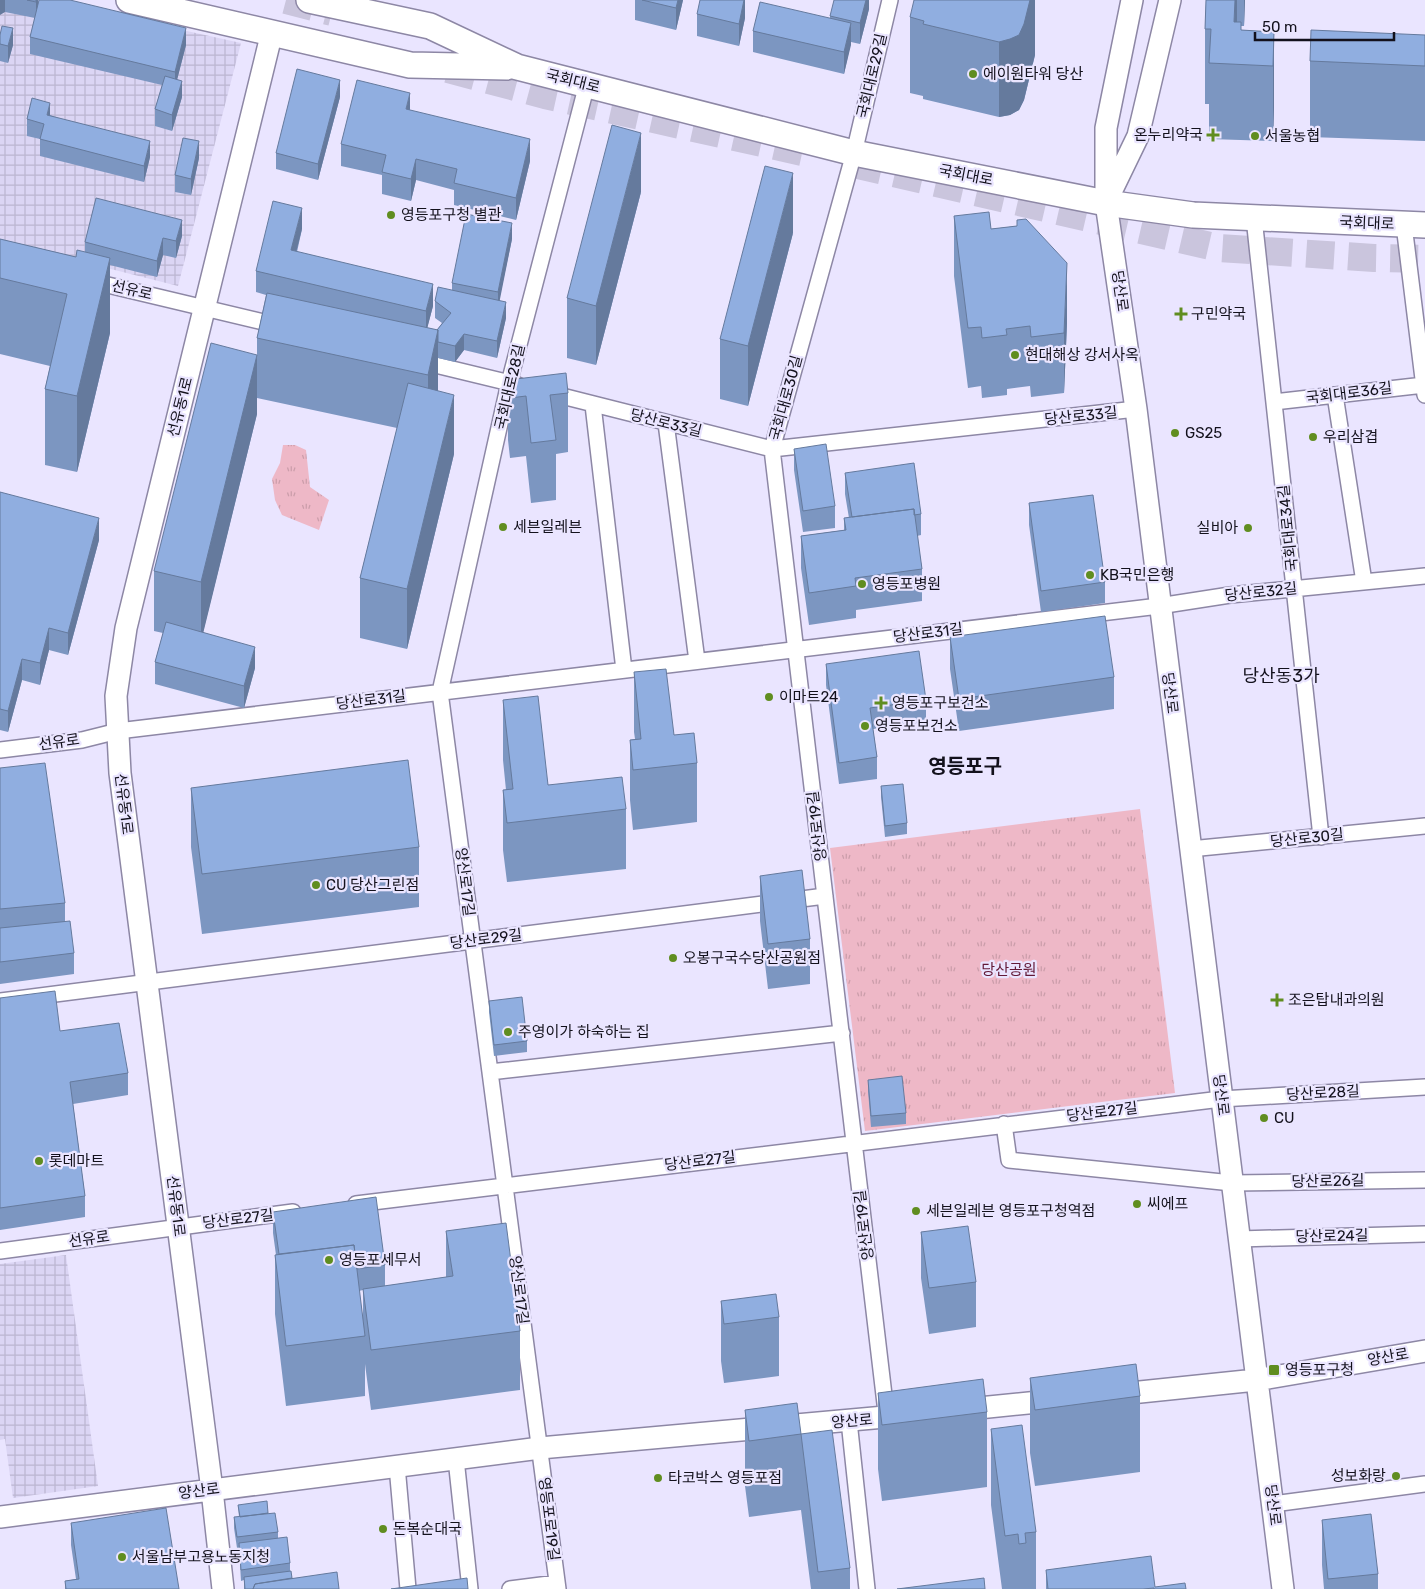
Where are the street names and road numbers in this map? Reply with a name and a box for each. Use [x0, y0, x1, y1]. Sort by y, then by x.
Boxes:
street label: 국회대로29길 [853, 32, 891, 120]
street label: 국회대로 [544, 66, 602, 96]
street label: 국회대로 [937, 161, 995, 189]
street label: 국회대로 [1339, 213, 1395, 233]
street label: 당산로 [1108, 269, 1132, 313]
street label: 선유로 [110, 277, 154, 303]
street label: 국회대로28길 [491, 342, 529, 432]
street label: 국회대로30길 [766, 353, 806, 443]
street label: 선유동1로 [164, 375, 196, 439]
street label: 국회대로36길 [1305, 379, 1393, 407]
street label: 당산로33길 [1044, 403, 1118, 429]
street label: 당산로33길 [628, 405, 704, 441]
street label: 국회대로34길 [1274, 484, 1302, 572]
street label: 당산로32길 [1224, 579, 1298, 605]
street label: 당산로31길 [892, 620, 964, 646]
street label: 당산로 [1159, 671, 1181, 715]
street label: 당산로31길 [335, 687, 407, 713]
street label: 선유로 [37, 730, 81, 754]
street label: 선유동1로 [111, 772, 137, 836]
street label: 양산로19길 [804, 790, 830, 862]
street label: 당산로30길 [1269, 825, 1345, 851]
street label: 양산로17길 [452, 846, 478, 918]
street label: 당산로29길 [449, 926, 523, 952]
street label: 당산로 [1210, 1073, 1232, 1117]
street label: 당산로28길 [1286, 1082, 1360, 1104]
street label: 당산로27길 [1065, 1099, 1139, 1125]
street label: 당산로27길 [663, 1148, 737, 1174]
street label: 당산로26길 [1291, 1171, 1365, 1191]
street label: 선유동1로 [163, 1174, 189, 1238]
street label: 양산로19길 [851, 1189, 877, 1261]
street label: 당산로27길 [201, 1206, 275, 1232]
street label: 당산로24길 [1295, 1226, 1369, 1246]
street label: 선유로 [67, 1227, 111, 1251]
street label: 양산로17길 [506, 1254, 532, 1326]
street label: 양산로 [1366, 1345, 1410, 1369]
street label: 양산로 [831, 1410, 873, 1432]
street label: 영등포로19길 [535, 1476, 563, 1562]
street label: 양산로 [177, 1480, 221, 1502]
street label: 당산로 [1262, 1483, 1284, 1527]

